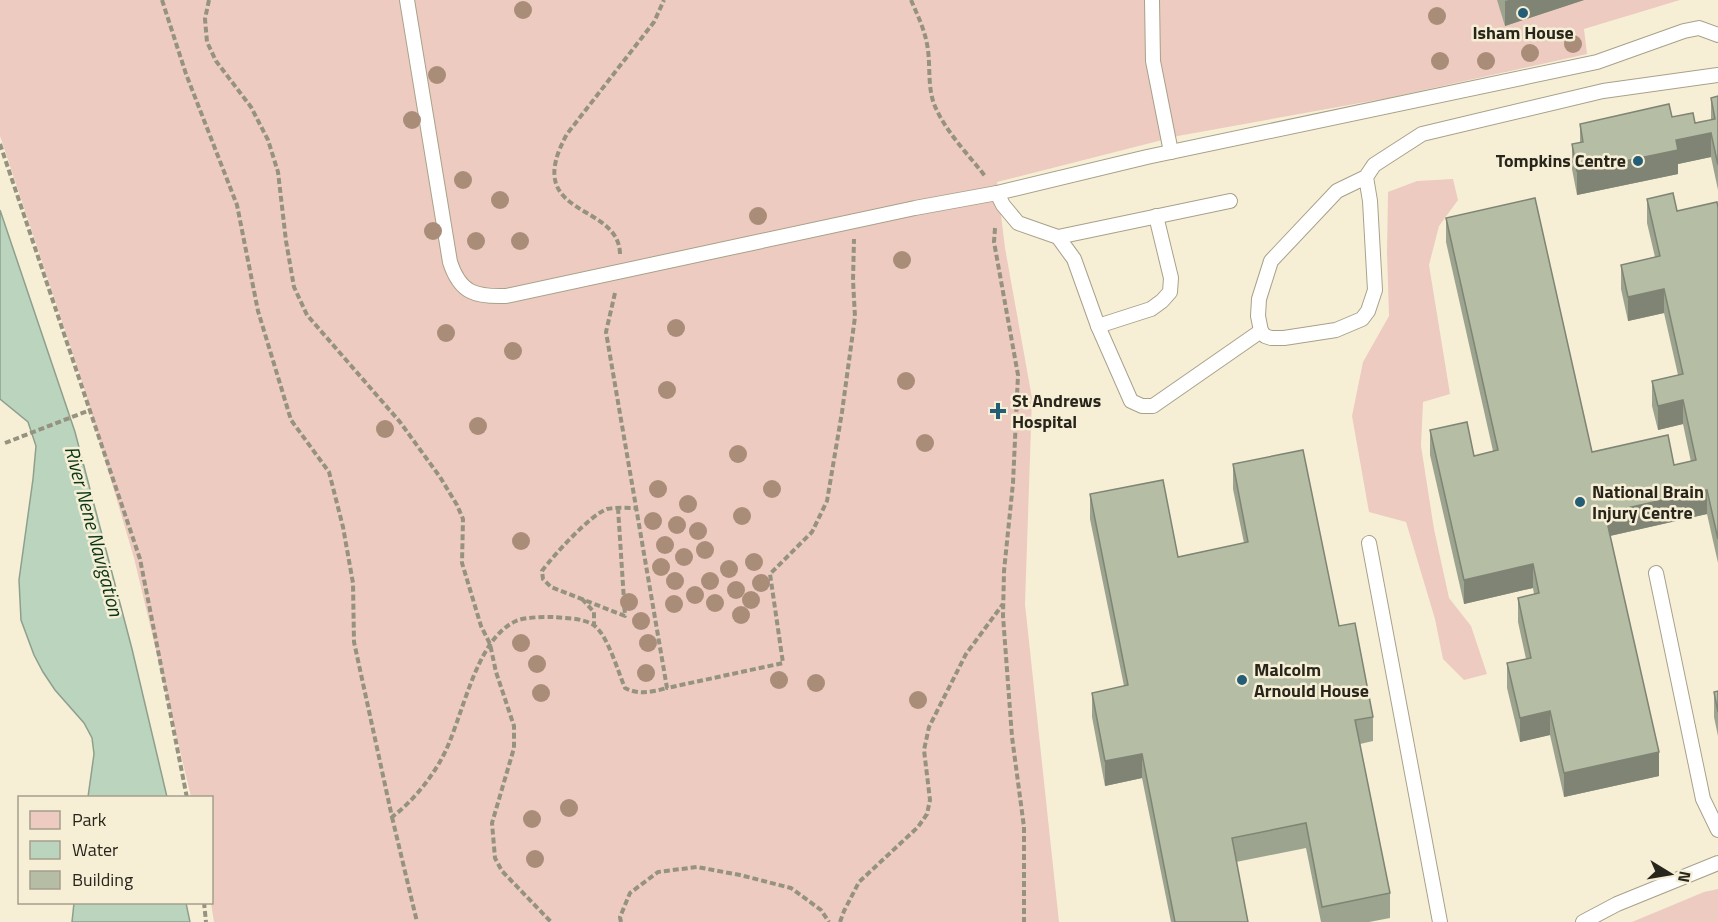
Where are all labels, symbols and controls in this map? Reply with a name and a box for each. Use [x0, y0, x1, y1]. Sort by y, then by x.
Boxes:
marker: Isham House [1516, 6, 1530, 20]
place label: Isham House [1472, 19, 1574, 46]
place label: Tompkins Centre [1496, 147, 1626, 174]
marker: Tompkins Centre [1631, 154, 1645, 168]
place label: St Andrews Hospital [1012, 387, 1101, 435]
marker: St Andrews Hospital [989, 402, 1007, 420]
water label: River Nene Navigation [57, 442, 132, 620]
place label: National Brain Injury Centre [1592, 478, 1704, 526]
marker: National Brain Injury Centre [1573, 495, 1587, 509]
place label: Malcolm Arnould House [1254, 656, 1369, 704]
marker: Malcolm Arnould House [1235, 673, 1249, 687]
legend [18, 796, 213, 904]
text: Park [72, 806, 107, 833]
text: Water [72, 836, 118, 863]
north arrow [1640, 844, 1700, 904]
text: Building [72, 866, 133, 893]
text: N [1672, 869, 1698, 885]

